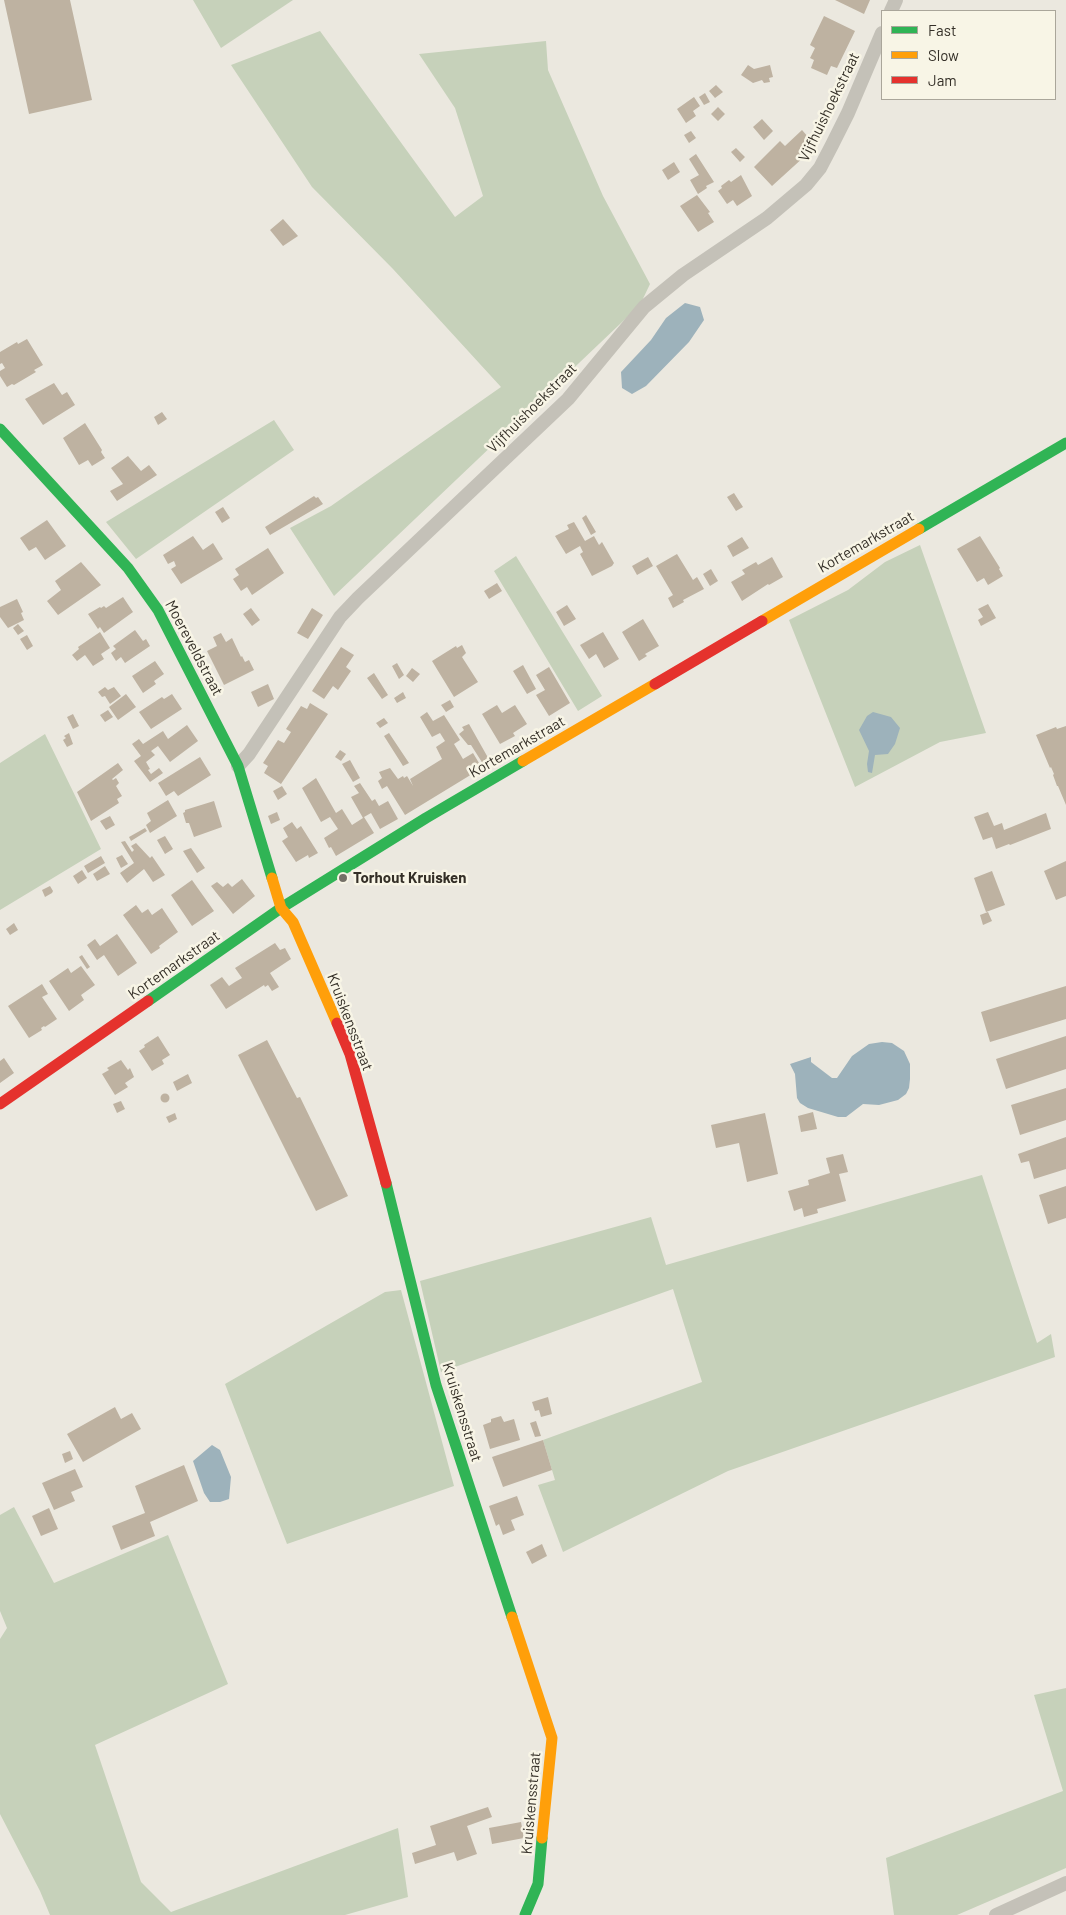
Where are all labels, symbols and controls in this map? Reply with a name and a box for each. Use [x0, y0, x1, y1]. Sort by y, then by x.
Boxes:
legend [881, 10, 1056, 100]
text: Fast [928, 21, 956, 39]
text: Slow [928, 46, 959, 64]
street label: Vijfhuishoekstraat [795, 49, 863, 165]
text: Jam [928, 71, 957, 89]
street label: Vijfhuishoekstraat [483, 359, 581, 457]
street label: Kortemarkstraat [815, 507, 917, 577]
street label: Moereveldstraat [161, 597, 227, 699]
street label: Kortemarkstraat [466, 712, 568, 782]
place label: Torhout Kruisken [353, 869, 466, 887]
marker: Torhout Kruisken [337, 872, 349, 884]
street label: Kortemarkstraat [125, 927, 223, 1003]
street label: Kruiskensstraat [323, 971, 377, 1073]
street label: Kruiskensstraat [438, 1360, 486, 1464]
street label: Kruiskensstraat [518, 1751, 544, 1855]

